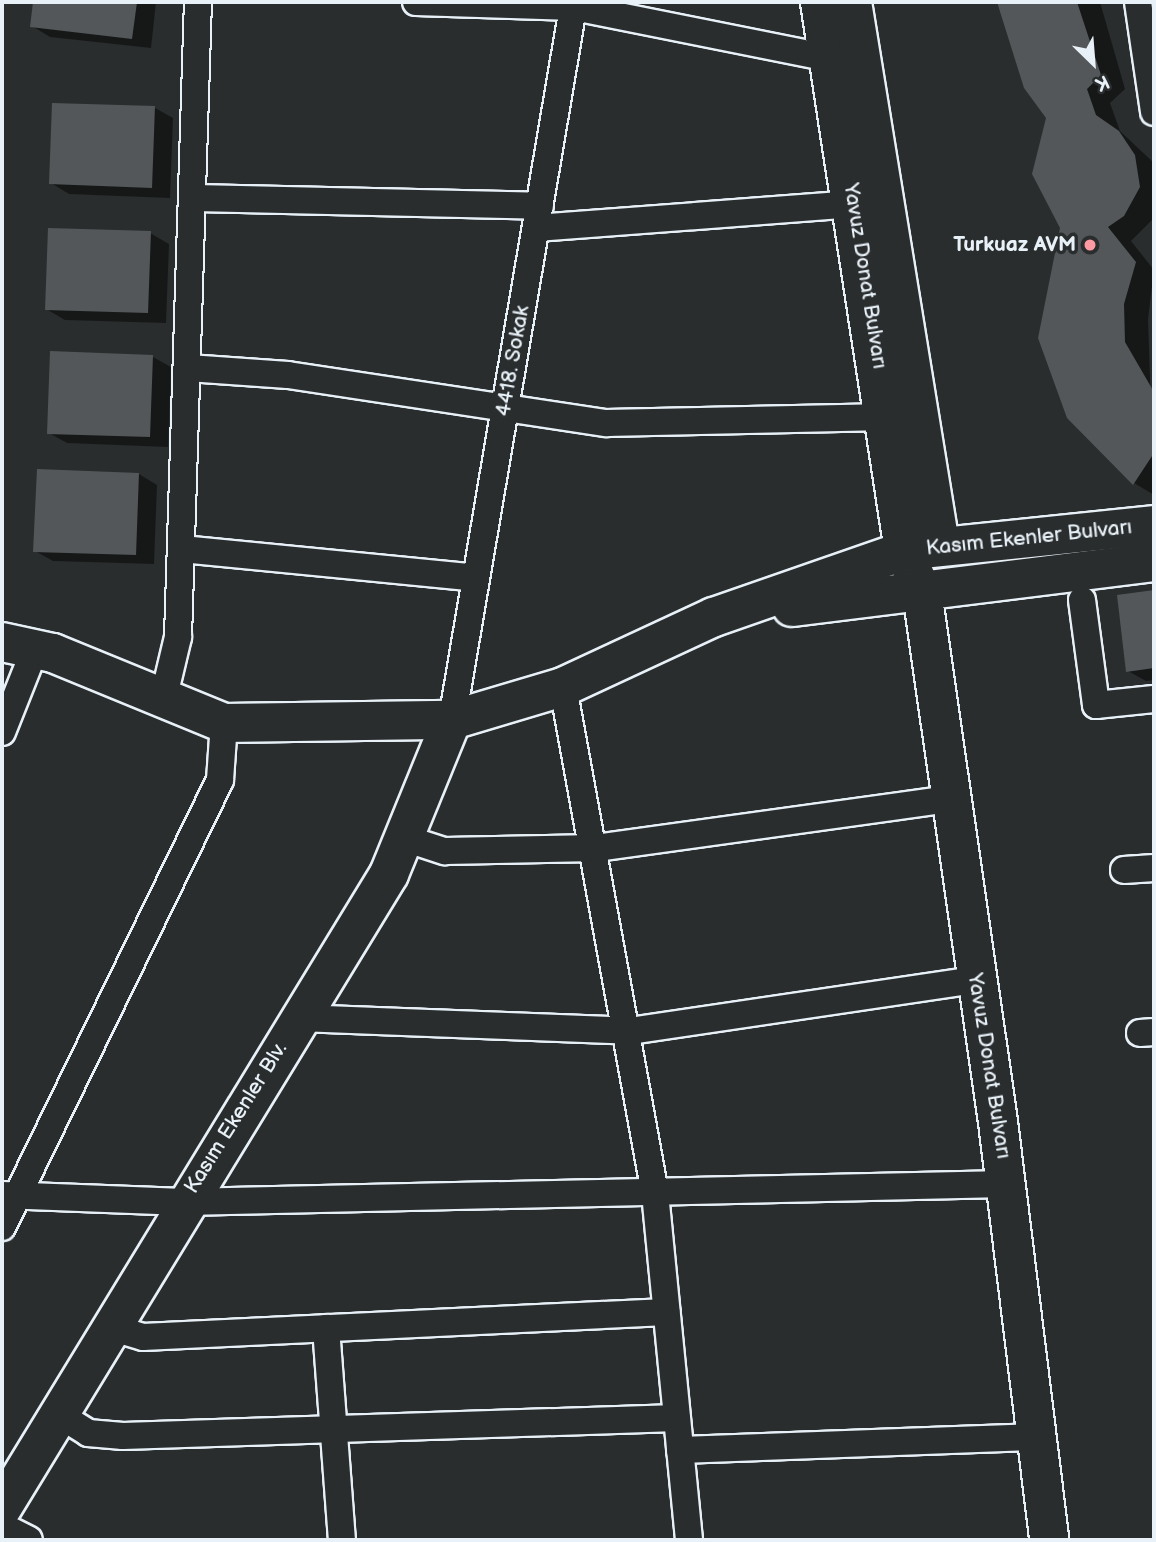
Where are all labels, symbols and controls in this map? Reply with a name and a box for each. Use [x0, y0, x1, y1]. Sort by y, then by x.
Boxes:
north arrow [1058, 28, 1128, 98]
text: K [1091, 69, 1113, 96]
street label: Yavuz Donat Bulvarı [838, 181, 892, 371]
place label: Turkuaz AVM [953, 232, 1076, 258]
marker: Turkuaz AVM [1082, 237, 1098, 253]
street label: 4418. Sokak [491, 303, 535, 419]
street label: Kasım Ekenler Bulvarı [925, 515, 1133, 561]
street label: Yavuz Donat Bulvarı [962, 971, 1016, 1161]
street label: Kasım Ekenler Blv. [179, 1038, 293, 1198]

